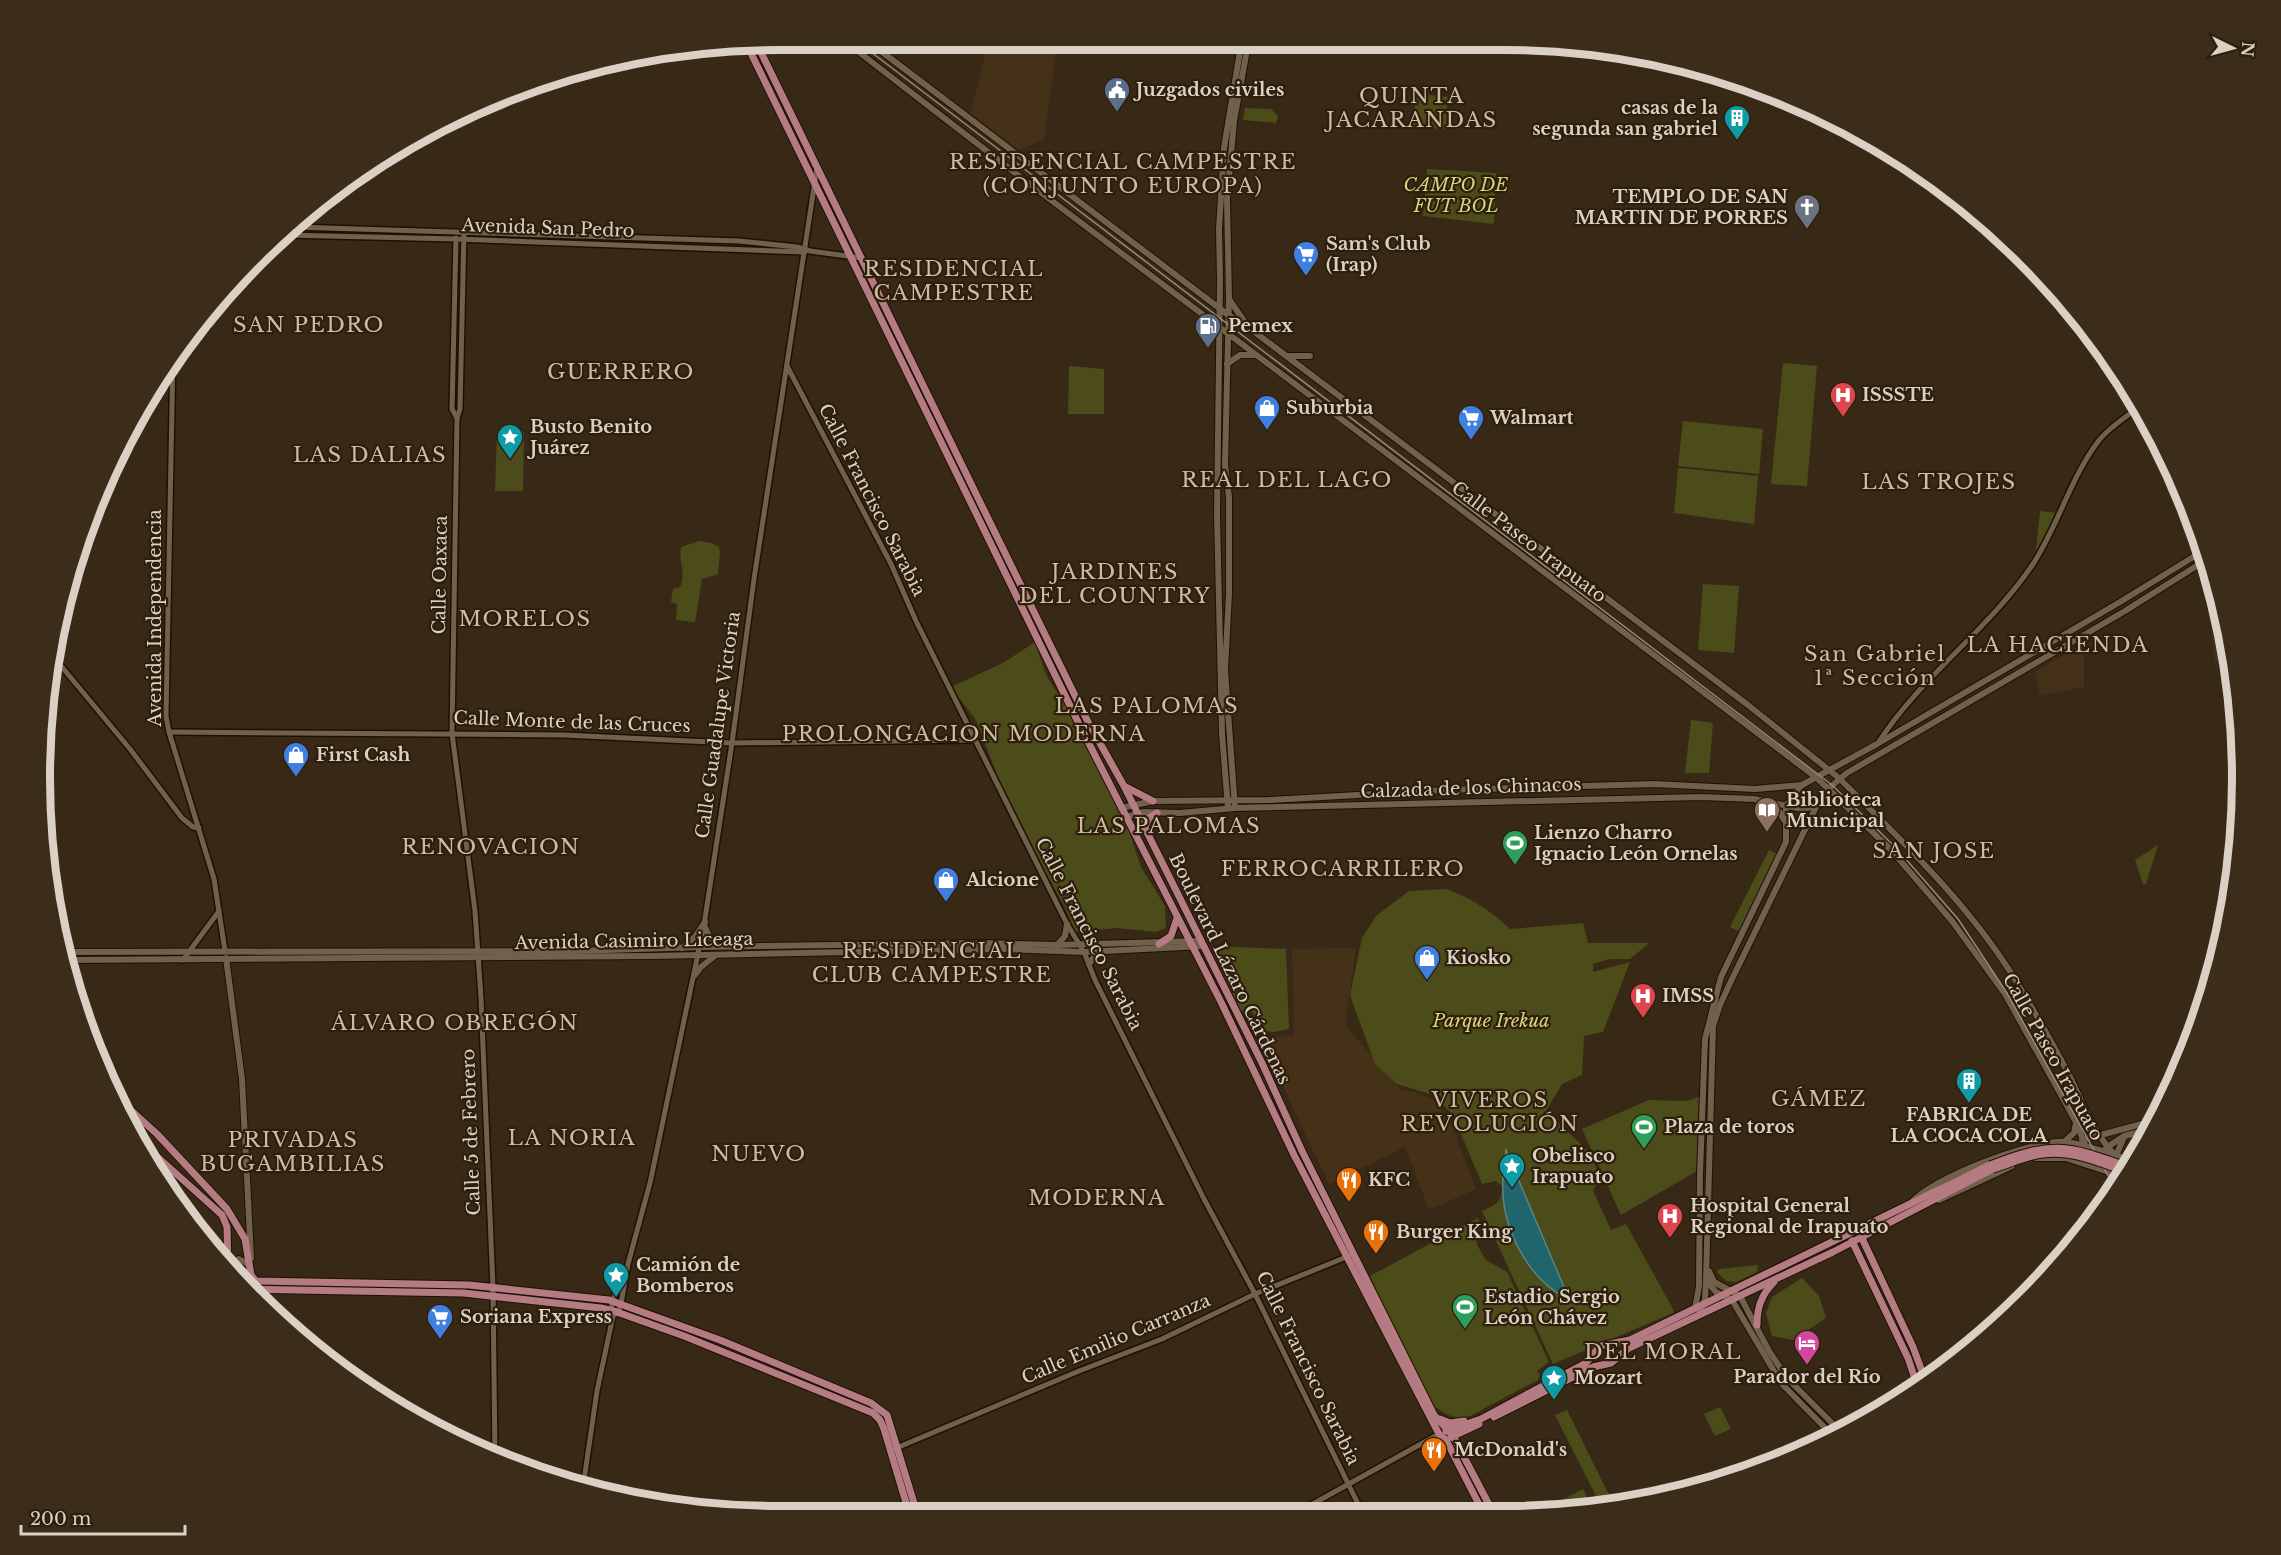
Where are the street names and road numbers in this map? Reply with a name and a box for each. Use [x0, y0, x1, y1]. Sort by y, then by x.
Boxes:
street label: Avenida San Pedro [460, 214, 635, 242]
street label: Calle Francisco Sarabia [814, 400, 930, 600]
street label: Calle Paseo Irapuato [1447, 477, 1611, 607]
street label: Avenida Independencia [144, 509, 166, 728]
street label: Calle Oaxaca [428, 515, 452, 635]
street label: Calle Guadalupe Victoria [691, 610, 745, 840]
street label: Calle Monte de las Cruces [453, 707, 691, 737]
street label: Calzada de los Chinacos [1360, 773, 1582, 803]
street label: Calle Francisco Sarabia [1031, 834, 1147, 1034]
street label: Boulevard Lázaro Cárdenas [1164, 850, 1296, 1088]
street label: Avenida Casimiro Liceaga [513, 928, 754, 954]
street label: Calle Paseo Irapuato [1998, 969, 2108, 1145]
street label: Calle 5 de Febrero [457, 1048, 485, 1216]
street label: Calle Francisco Sarabia [1251, 1267, 1365, 1469]
street label: Calle Emilio Carranza [1018, 1289, 1214, 1389]

